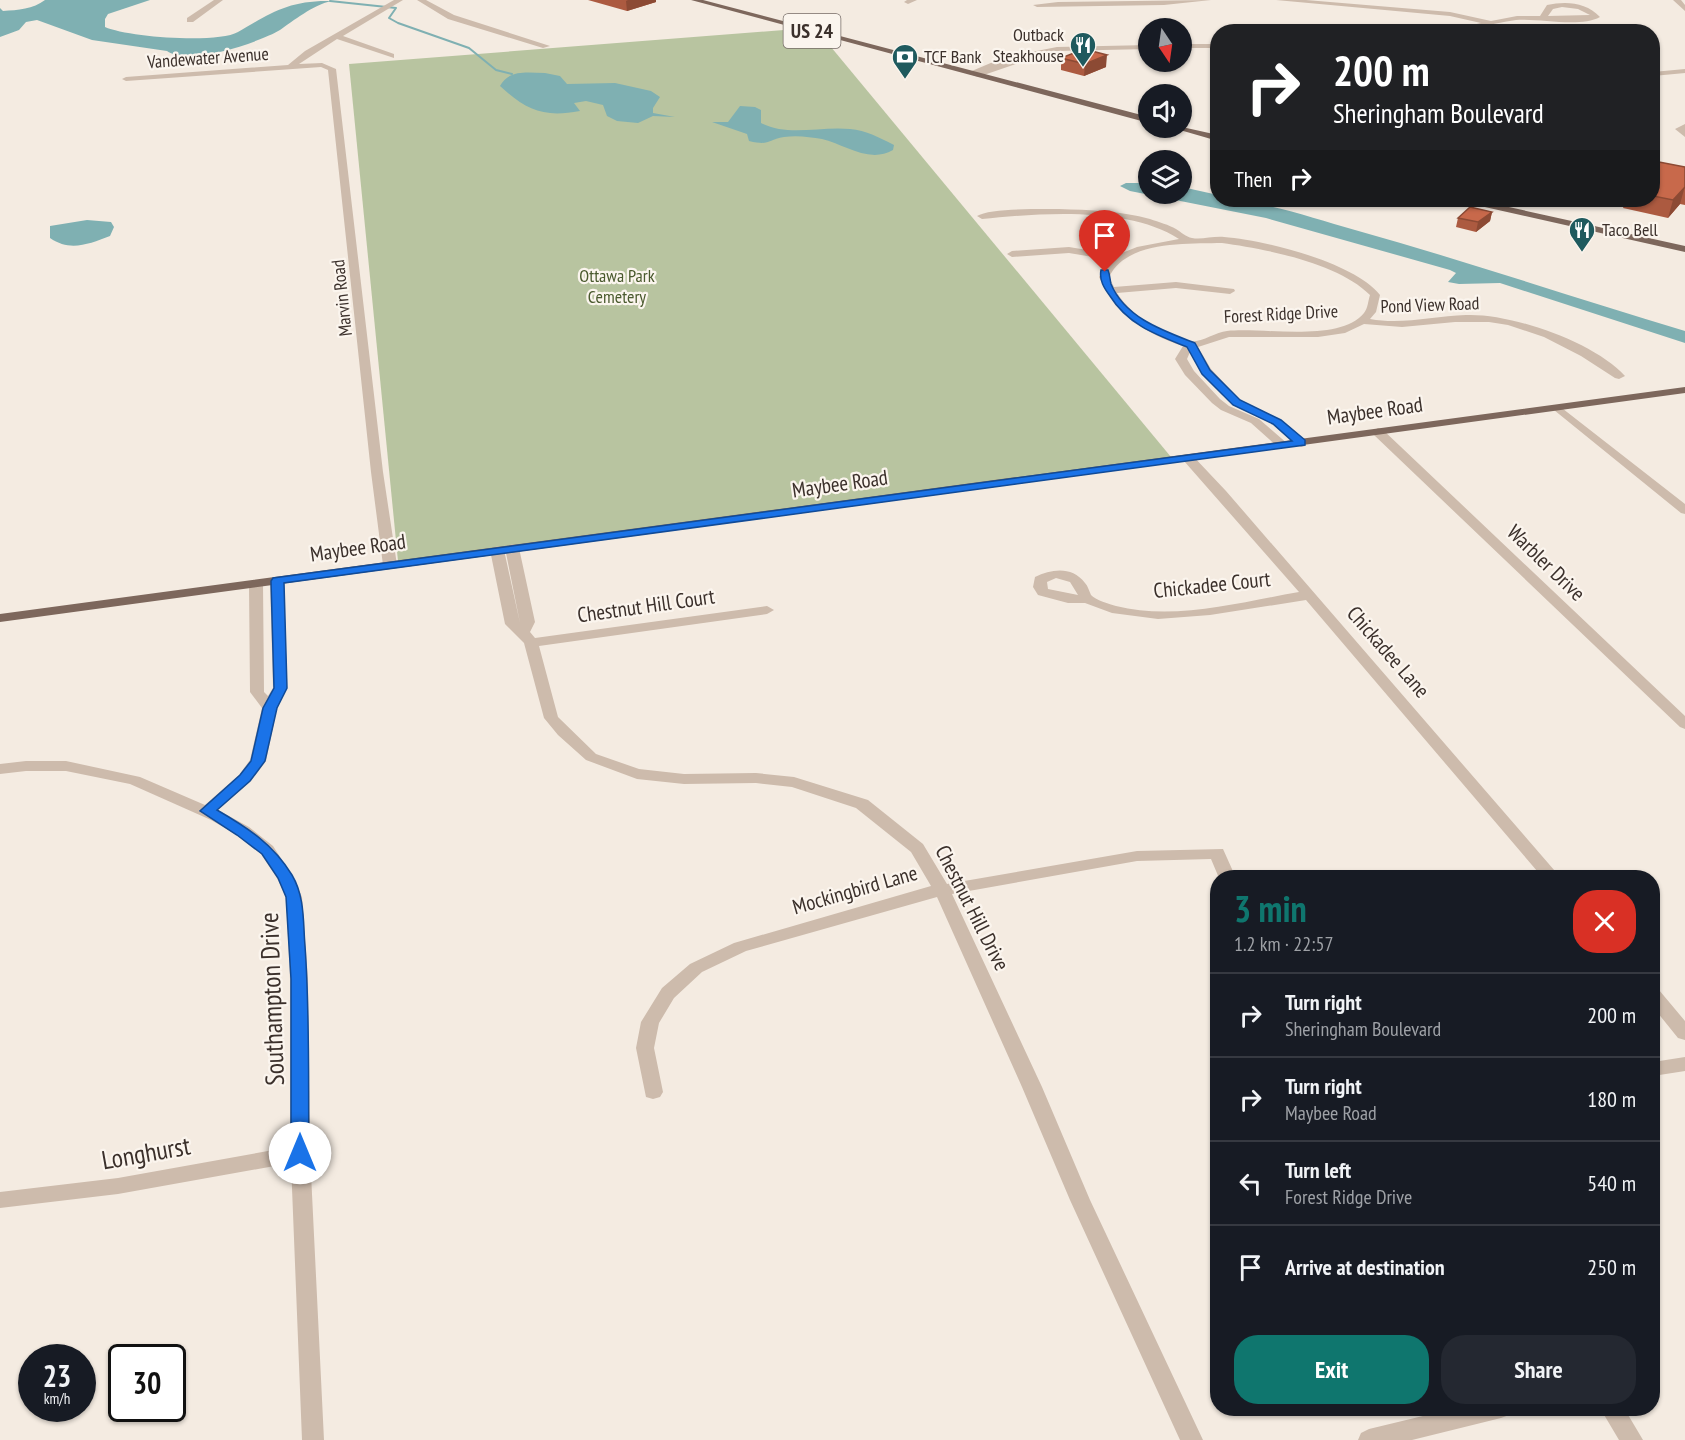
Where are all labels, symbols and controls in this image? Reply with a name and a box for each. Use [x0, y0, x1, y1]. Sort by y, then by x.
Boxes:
road number: US 24 [784, 14, 840, 48]
north arrow [1138, 18, 1192, 72]
map controls [1138, 18, 1192, 204]
place label: Outback Steakhouse [993, 23, 1064, 67]
restaurant icon: Outback Steakhouse [1068, 30, 1098, 68]
street label: Vandewater Avenue [145, 42, 269, 73]
bank icon: TCF Bank [890, 42, 920, 80]
text: 200 m [1333, 43, 1430, 98]
place label: TCF Bank [924, 45, 981, 68]
icon: right [1234, 48, 1312, 126]
button: sound [1138, 84, 1192, 138]
text: Sheringham Boulevard [1333, 96, 1544, 130]
button: layers [1138, 150, 1192, 204]
icon: right [1284, 162, 1317, 195]
text: Then [1234, 165, 1272, 193]
pin [1079, 210, 1130, 272]
restaurant icon: Taco Bell [1567, 215, 1597, 253]
place label: Taco Bell [1602, 218, 1659, 241]
icon: arrive [1088, 219, 1121, 252]
street label: Marvin Road [326, 259, 357, 338]
park label: Ottawa Park Cemetery [579, 264, 655, 308]
street label: Pond View Road [1380, 291, 1480, 318]
street label: Forest Ridge Drive [1223, 299, 1339, 328]
street label: Maybee Road [1325, 390, 1424, 431]
street label: Maybee Road [790, 463, 889, 504]
street label: Warbler Drive [1502, 519, 1591, 607]
street label: Maybee Road [308, 527, 407, 568]
street label: Chickadee Court [1152, 565, 1272, 604]
street label: Chestnut Hill Court [576, 582, 716, 628]
street label: Chickadee Lane [1341, 600, 1436, 703]
street label: Chestnut Hill Drive [929, 841, 1016, 975]
street label: Mockingbird Lane [789, 859, 920, 920]
text: 3 min [1234, 885, 1307, 932]
button: close [1573, 890, 1636, 953]
street label: Southampton Drive [252, 912, 291, 1086]
text: 1.2 km · 22:57 [1234, 931, 1333, 957]
text: Turn right [1285, 988, 1362, 1016]
icon: right [1234, 999, 1267, 1032]
text: 200 m [1587, 1001, 1636, 1029]
text: Sheringham Boulevard [1285, 1016, 1441, 1042]
text: Turn right [1285, 1072, 1362, 1100]
icon: right [1234, 1083, 1267, 1116]
text: 180 m [1587, 1085, 1636, 1113]
text: Maybee Road [1285, 1100, 1377, 1126]
position arrow [268, 1121, 332, 1185]
street label: Longhurst [99, 1129, 193, 1177]
text: Turn left [1285, 1156, 1351, 1184]
icon: left [1234, 1167, 1267, 1200]
text: 540 m [1587, 1169, 1636, 1197]
text: Forest Ridge Drive [1285, 1184, 1412, 1210]
icon: arrive [1234, 1251, 1267, 1284]
text: Arrive at destination [1285, 1253, 1445, 1281]
text: 250 m [1587, 1253, 1636, 1281]
button: Exit [1234, 1335, 1429, 1404]
button: Share [1441, 1335, 1636, 1404]
speed limit sign: 30 [108, 1344, 186, 1422]
text: 23 [43, 1356, 71, 1395]
text: km/h [44, 1389, 70, 1408]

